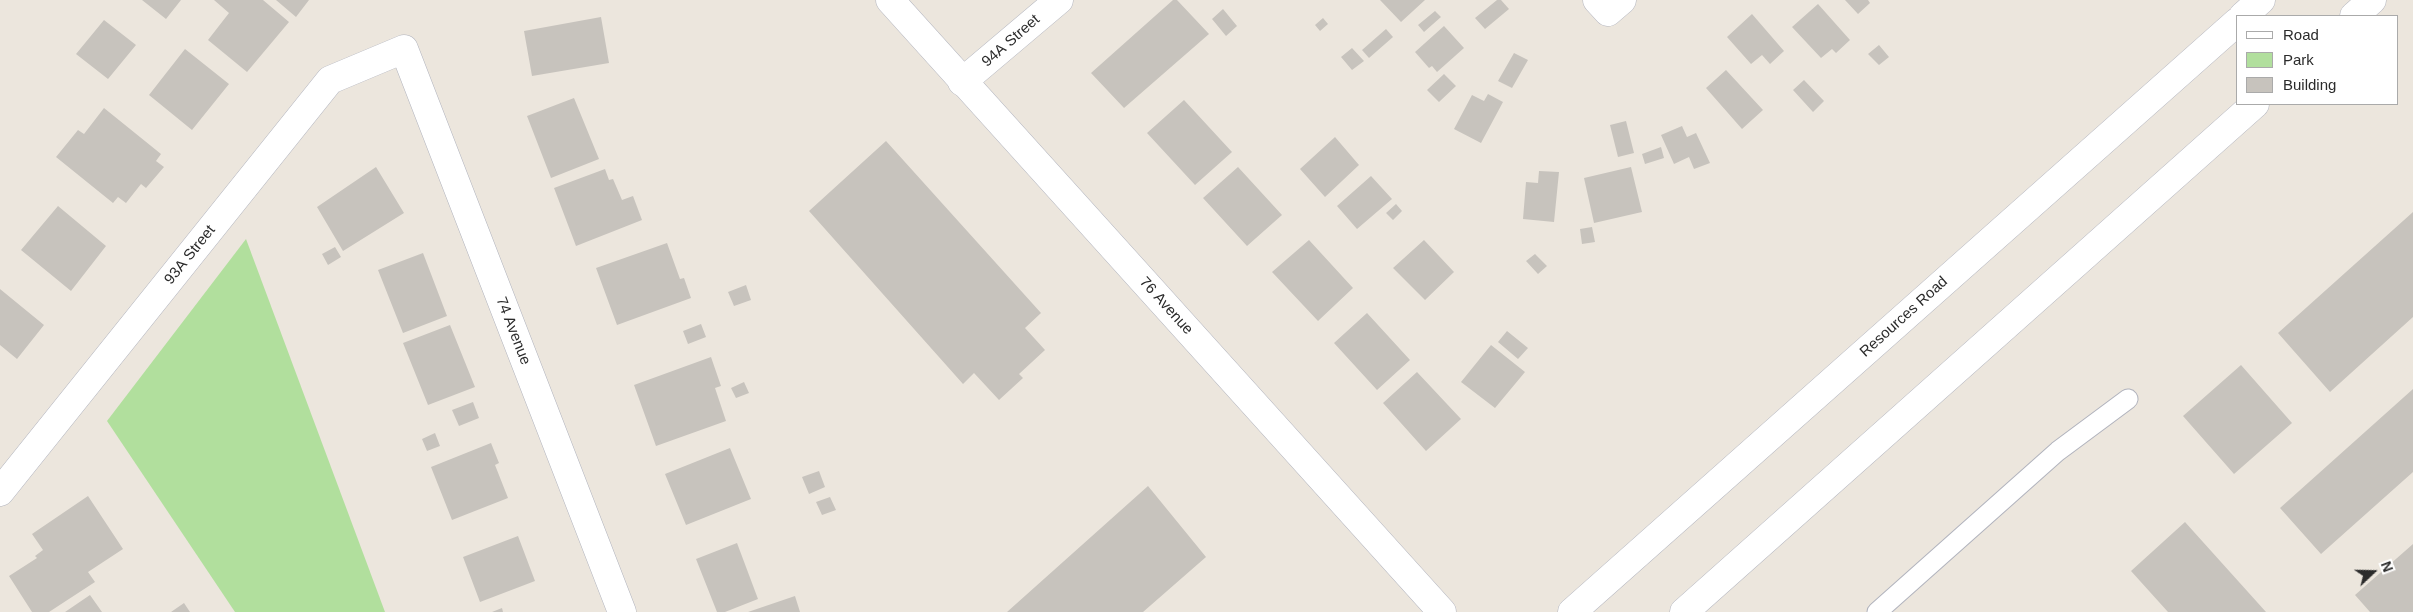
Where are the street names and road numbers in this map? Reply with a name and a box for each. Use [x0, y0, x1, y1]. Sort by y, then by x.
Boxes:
street label: 94A Street [978, 11, 1044, 71]
street label: 93A Street [161, 222, 219, 288]
street label: 76 Avenue [1135, 273, 1197, 339]
street label: Resources Road [1856, 273, 1952, 361]
street label: 74 Avenue [492, 294, 534, 368]

